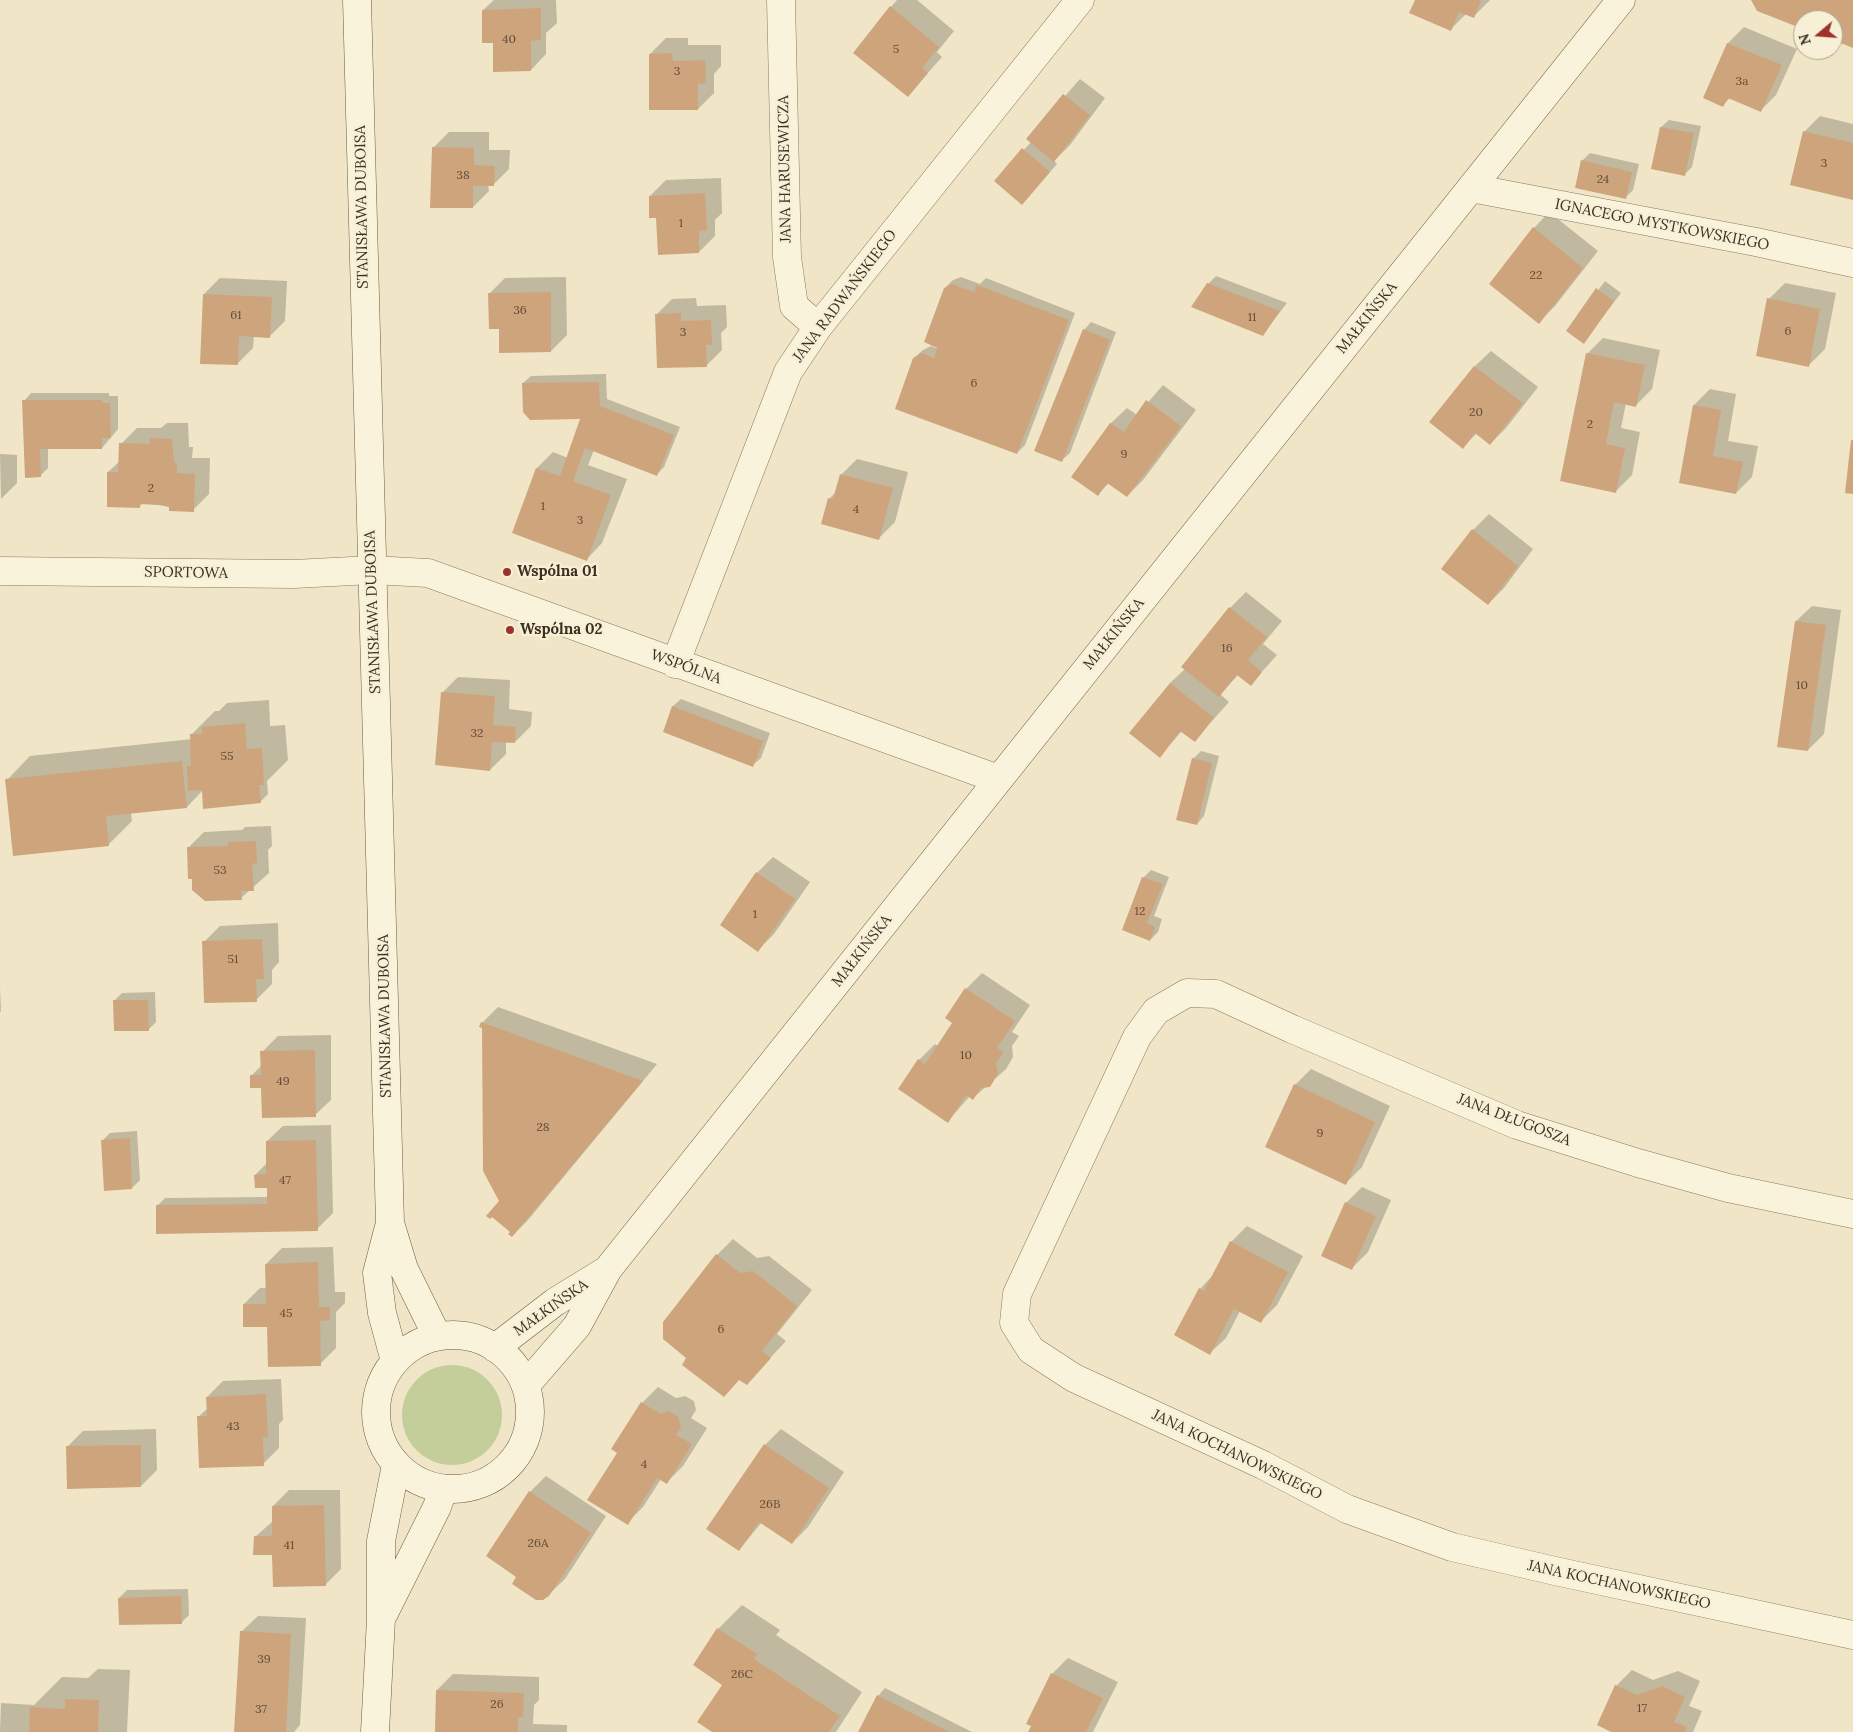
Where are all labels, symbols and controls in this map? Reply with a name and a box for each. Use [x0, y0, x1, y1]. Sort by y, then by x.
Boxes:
north arrow [1793, 10, 1843, 60]
text: N [1794, 31, 1815, 47]
house number: 40 [502, 33, 516, 47]
house number: 5 [893, 43, 899, 57]
house number: 3 [674, 65, 680, 79]
house number: 3a [1736, 75, 1748, 89]
street label: JANA HARUSEWICZA [775, 95, 795, 243]
street label: STANISŁAWA DUBOISA [352, 125, 372, 289]
house number: 3 [1821, 157, 1827, 171]
house number: 38 [456, 169, 470, 183]
house number: 24 [1597, 173, 1609, 187]
street label: IGNACEGO MYSTKOWSKIEGO [1553, 195, 1771, 255]
house number: 1 [679, 217, 683, 231]
street label: JANA RADWAŃSKIEGO [789, 226, 901, 366]
house number: 22 [1530, 269, 1542, 283]
street label: MAŁKIŃSKA [1333, 279, 1401, 357]
house number: 36 [513, 304, 527, 318]
house number: 61 [230, 309, 242, 323]
house number: 11 [1248, 311, 1256, 325]
house number: 6 [1785, 325, 1791, 339]
house number: 3 [680, 326, 686, 340]
house number: 6 [971, 377, 977, 391]
house number: 20 [1469, 406, 1483, 420]
house number: 2 [1587, 418, 1593, 432]
house number: 9 [1121, 448, 1127, 462]
house number: 2 [148, 482, 154, 496]
house number: 1 [541, 500, 545, 514]
house number: 4 [853, 503, 859, 517]
house number: 3 [577, 514, 583, 528]
street label: STANISŁAWA DUBOISA [361, 530, 385, 694]
street label: SPORTOWA [144, 563, 228, 583]
place label: Wspólna 01 [517, 563, 598, 581]
marker: Wspólna 01 [501, 566, 513, 578]
street label: MAŁKIŃSKA [1080, 595, 1148, 673]
place label: Wspólna 02 [520, 621, 603, 639]
marker: Wspólna 02 [504, 624, 516, 636]
house number: 16 [1221, 642, 1233, 656]
street label: WSPÓLNA [648, 646, 724, 688]
house number: 10 [1796, 679, 1808, 693]
house number: 32 [470, 727, 484, 741]
house number: 55 [220, 750, 234, 764]
house number: 53 [213, 864, 227, 878]
house number: 12 [1135, 905, 1145, 919]
house number: 1 [753, 908, 757, 922]
street label: MAŁKIŃSKA [828, 911, 896, 991]
street label: STANISŁAWA DUBOISA [375, 934, 395, 1098]
house number: 51 [228, 953, 238, 967]
house number: 10 [960, 1049, 972, 1063]
house number: 49 [276, 1075, 290, 1089]
street label: JANA DŁUGOSZA [1455, 1090, 1573, 1150]
house number: 28 [536, 1121, 550, 1135]
house number: 9 [1317, 1127, 1323, 1141]
house number: 47 [279, 1174, 291, 1188]
street label: MAŁKIŃSKA [510, 1276, 592, 1340]
house number: 45 [279, 1307, 293, 1321]
house number: 6 [718, 1323, 724, 1337]
street label: JANA KOCHANOWSKIEGO [1149, 1406, 1325, 1504]
house number: 43 [226, 1420, 240, 1434]
house number: 4 [641, 1458, 647, 1472]
house number: 26B [760, 1498, 780, 1512]
house number: 26A [528, 1537, 548, 1551]
house number: 41 [284, 1539, 294, 1553]
street label: JANA KOCHANOWSKIEGO [1526, 1557, 1712, 1613]
house number: 39 [257, 1653, 271, 1667]
house number: 26C [731, 1668, 753, 1682]
house number: 26 [490, 1698, 504, 1712]
house number: 17 [1637, 1702, 1647, 1716]
house number: 37 [255, 1703, 267, 1717]

